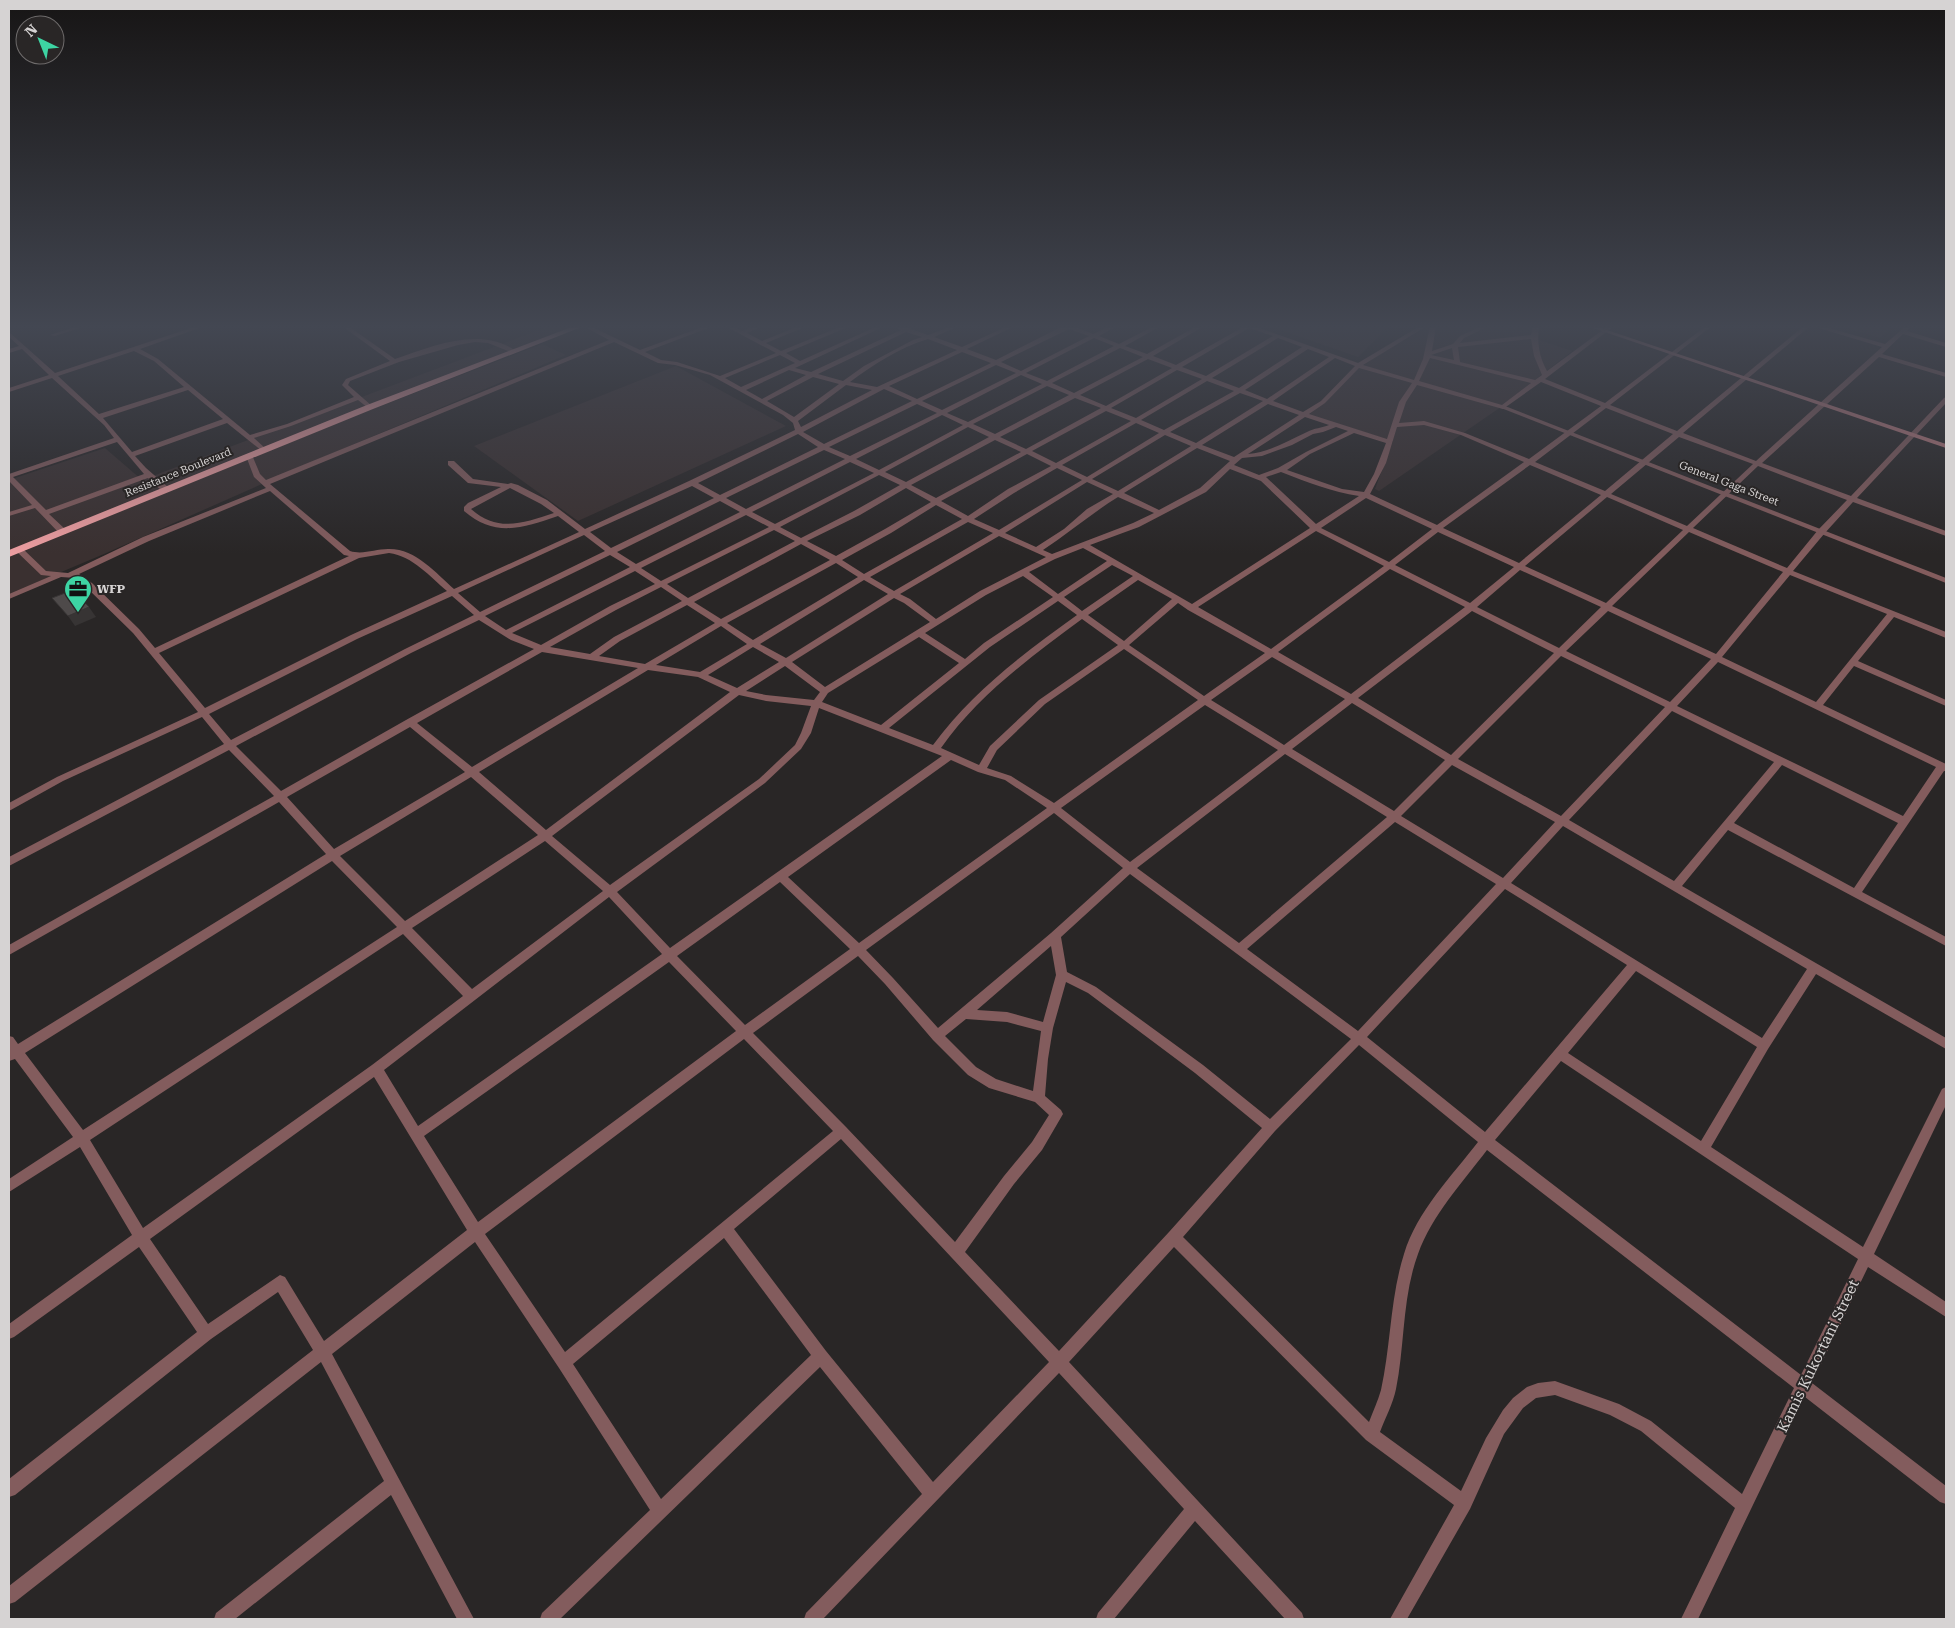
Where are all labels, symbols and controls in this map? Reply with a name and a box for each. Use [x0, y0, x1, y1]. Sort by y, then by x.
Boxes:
north arrow [15, 15, 65, 65]
text: N [22, 21, 41, 40]
street label: Resistance Boulevard [123, 445, 233, 500]
street label: General Gaga Street [1677, 458, 1780, 508]
office icon: WFP [63, 574, 93, 613]
place label: WFP [97, 582, 126, 596]
street label: Kamis Kukortani Street [1773, 1276, 1863, 1435]

